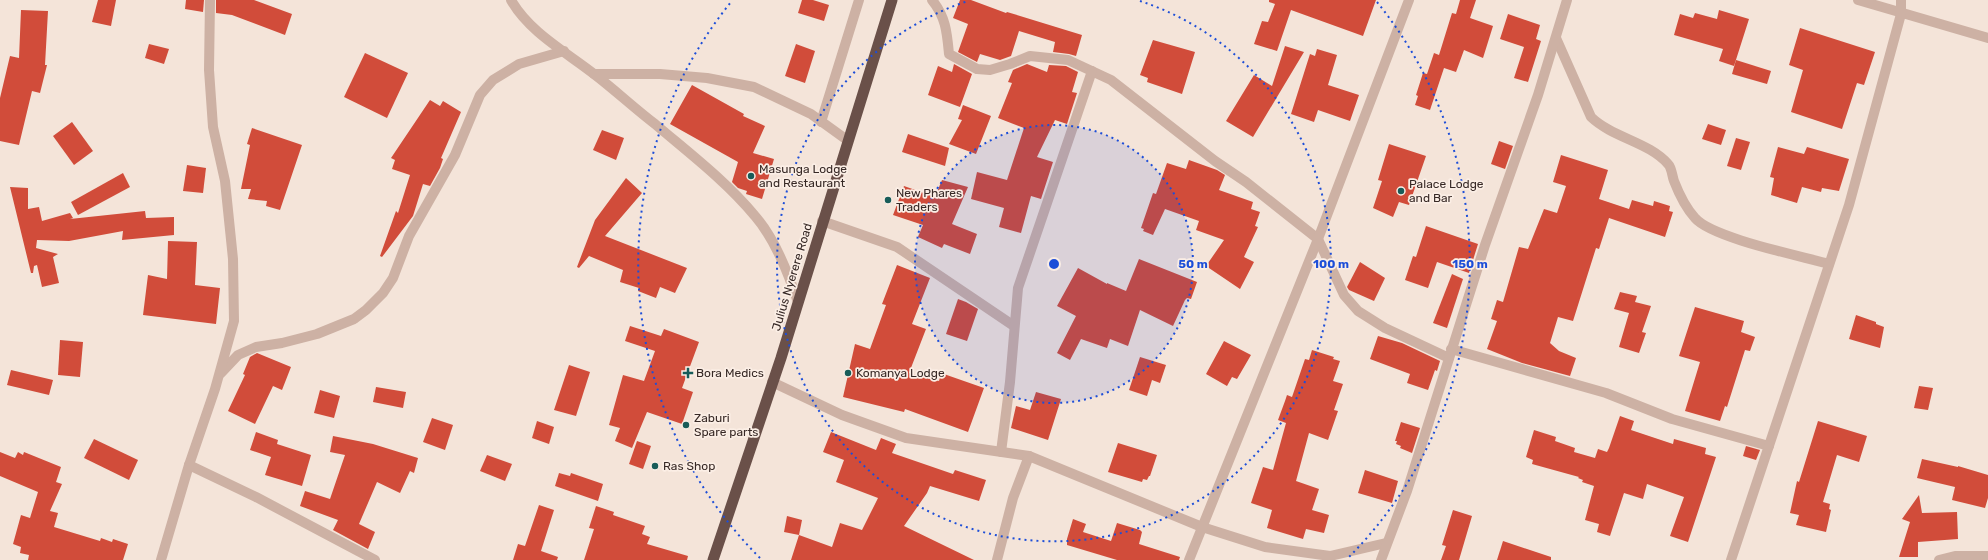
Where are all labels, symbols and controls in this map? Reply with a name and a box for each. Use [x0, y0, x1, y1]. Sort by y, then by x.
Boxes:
place label: Masunga Lodge and Restaurant [759, 162, 847, 190]
marker: Masunga Lodge and Restaurant [746, 171, 756, 181]
place label: Palace Lodge and Bar [1409, 177, 1484, 205]
place label: New Phares Traders [896, 186, 962, 214]
marker: Palace Lodge and Bar [1396, 186, 1406, 196]
marker: New Phares Traders [883, 195, 893, 205]
street label: Julius Nyerere Road [769, 221, 815, 333]
centre of rings [1047, 257, 1061, 271]
text: 50 m [1178, 257, 1208, 271]
text: 100 m [1313, 257, 1349, 271]
text: 150 m [1452, 257, 1488, 271]
place label: Bora Medics [696, 366, 764, 380]
place label: Komanya Lodge [856, 366, 945, 380]
marker: Bora Medics [683, 368, 693, 378]
marker: Komanya Lodge [843, 368, 853, 378]
place label: Zaburi Spare parts [694, 411, 759, 439]
marker: Zaburi Spare parts [681, 420, 691, 430]
place label: Ras Shop [663, 459, 715, 473]
marker: Ras Shop [650, 461, 660, 471]

